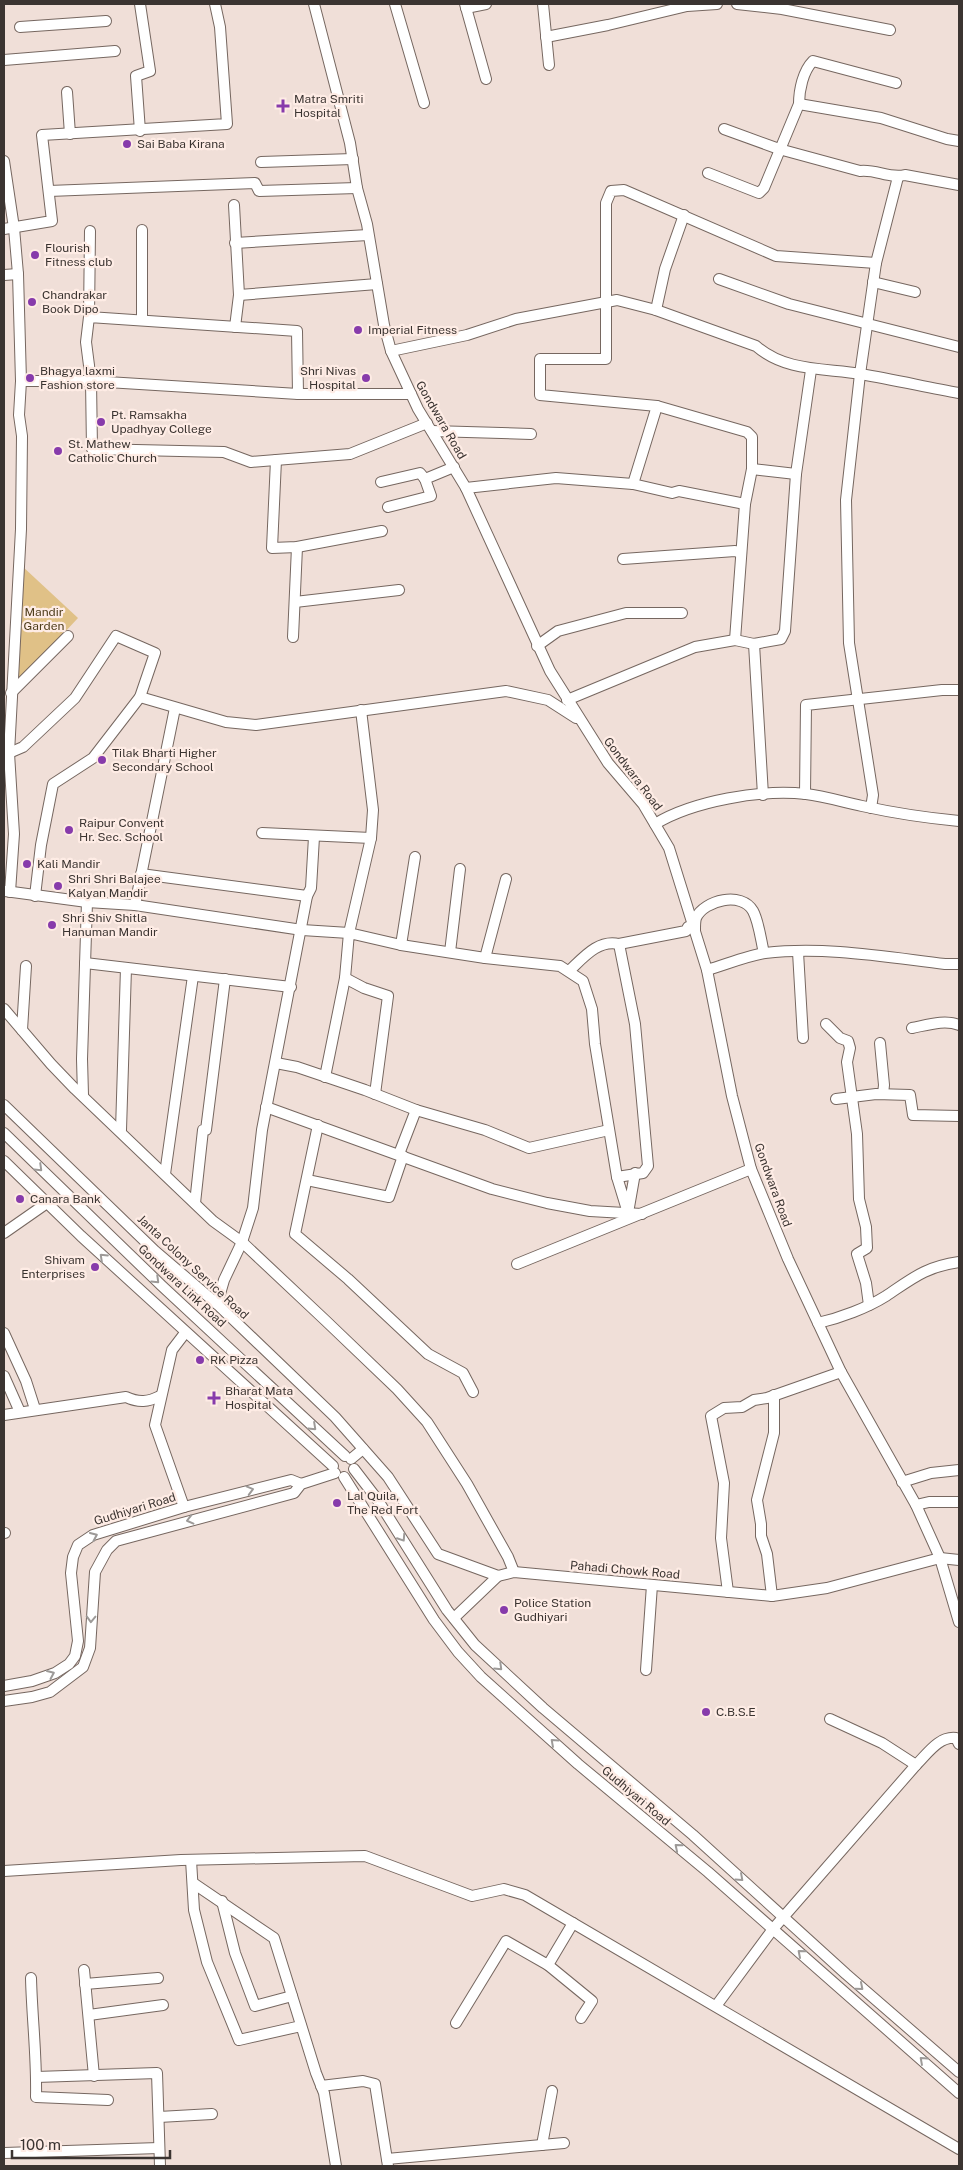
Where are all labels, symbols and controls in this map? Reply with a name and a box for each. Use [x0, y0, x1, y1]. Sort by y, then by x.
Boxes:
place label: Matra Smriti Hospital [294, 92, 363, 120]
marker: Matra Smriti Hospital [276, 99, 290, 113]
place label: Sai Baba Kirana [137, 137, 225, 151]
marker: Sai Baba Kirana [121, 138, 133, 150]
place label: Flourish Fitness club [45, 241, 112, 269]
marker: Flourish Fitness club [29, 249, 41, 261]
place label: Chandrakar Book Dipo [42, 288, 107, 316]
marker: Chandrakar Book Dipo [26, 296, 38, 308]
place label: Imperial Fitness [368, 323, 457, 337]
marker: Imperial Fitness [352, 324, 364, 336]
place label: Bhagya laxmi Fashion store [40, 364, 115, 392]
place label: Shri Nivas Hospital [300, 364, 356, 392]
marker: Bhagya laxmi Fashion store [24, 372, 36, 384]
marker: Shri Nivas Hospital [360, 372, 372, 384]
street label: Gondwara Road [413, 378, 469, 462]
place label: Pt. Ramsakha Upadhyay College [111, 408, 212, 436]
marker: Pt. Ramsakha Upadhyay College [95, 416, 107, 428]
place label: St. Mathew Catholic Church [68, 437, 157, 465]
marker: St. Mathew Catholic Church [52, 445, 64, 457]
park label: Mandir Garden [24, 605, 65, 633]
street label: Gondwara Road [601, 735, 665, 813]
place label: Tilak Bharti Higher Secondary School [112, 746, 217, 774]
marker: Tilak Bharti Higher Secondary School [96, 754, 108, 766]
place label: Raipur Convent Hr. Sec. School [79, 816, 165, 844]
marker: Raipur Convent Hr. Sec. School [63, 824, 75, 836]
place label: Kali Mandir [37, 857, 101, 871]
marker: Kali Mandir [21, 858, 33, 870]
place label: Shri Shri Balajee Kalyan Mandir [68, 872, 161, 900]
marker: Shri Shri Balajee Kalyan Mandir [52, 880, 64, 892]
place label: Shri Shiv Shitla Hanuman Mandir [62, 911, 158, 939]
marker: Shri Shiv Shitla Hanuman Mandir [46, 919, 58, 931]
street label: Gondwara Road [751, 1141, 795, 1229]
one-way arrow [33, 1162, 42, 1171]
place label: Canara Bank [30, 1192, 101, 1206]
marker: Canara Bank [14, 1193, 26, 1205]
street label: Janta Colony Service Road [135, 1212, 251, 1322]
street label: Gondwara Link Road [135, 1242, 229, 1330]
place label: Shivam Enterprises [21, 1253, 85, 1281]
one-way arrow [100, 1254, 109, 1263]
marker: Shivam Enterprises [89, 1261, 101, 1273]
one-way arrow [150, 1274, 159, 1283]
place label: RK Pizza [210, 1353, 258, 1367]
marker: RK Pizza [194, 1354, 206, 1366]
place label: Bharat Mata Hospital [225, 1384, 293, 1412]
marker: Bharat Mata Hospital [207, 1391, 221, 1405]
one-way arrow [308, 1421, 317, 1430]
one-way arrow [245, 1486, 253, 1496]
place label: Lal Quila, The Red Fort [347, 1489, 419, 1517]
street label: Gudhiyari Road [92, 1490, 178, 1528]
marker: Lal Quila, The Red Fort [331, 1497, 343, 1509]
one-way arrow [186, 1514, 195, 1525]
one-way arrow [89, 1531, 98, 1542]
one-way arrow [396, 1532, 405, 1541]
street label: Pahadi Chowk Road [570, 1558, 680, 1582]
place label: Police Station Gudhiyari [514, 1596, 591, 1624]
marker: Police Station Gudhiyari [498, 1604, 510, 1616]
one-way arrow [85, 1615, 96, 1623]
one-way arrow [493, 1661, 502, 1670]
one-way arrow [46, 1670, 55, 1681]
place label: C.B.S.E [716, 1705, 756, 1719]
marker: C.B.S.E [700, 1706, 712, 1718]
one-way arrow [550, 1739, 559, 1748]
street label: Gudhiyari Road [599, 1763, 673, 1829]
one-way arrow [675, 1844, 684, 1852]
one-way arrow [734, 1872, 743, 1881]
one-way arrow [797, 1950, 806, 1959]
one-way arrow [855, 1981, 864, 1990]
one-way arrow [919, 2057, 928, 2066]
scale bar [12, 2128, 170, 2160]
text: 100 m [20, 2136, 61, 2153]

